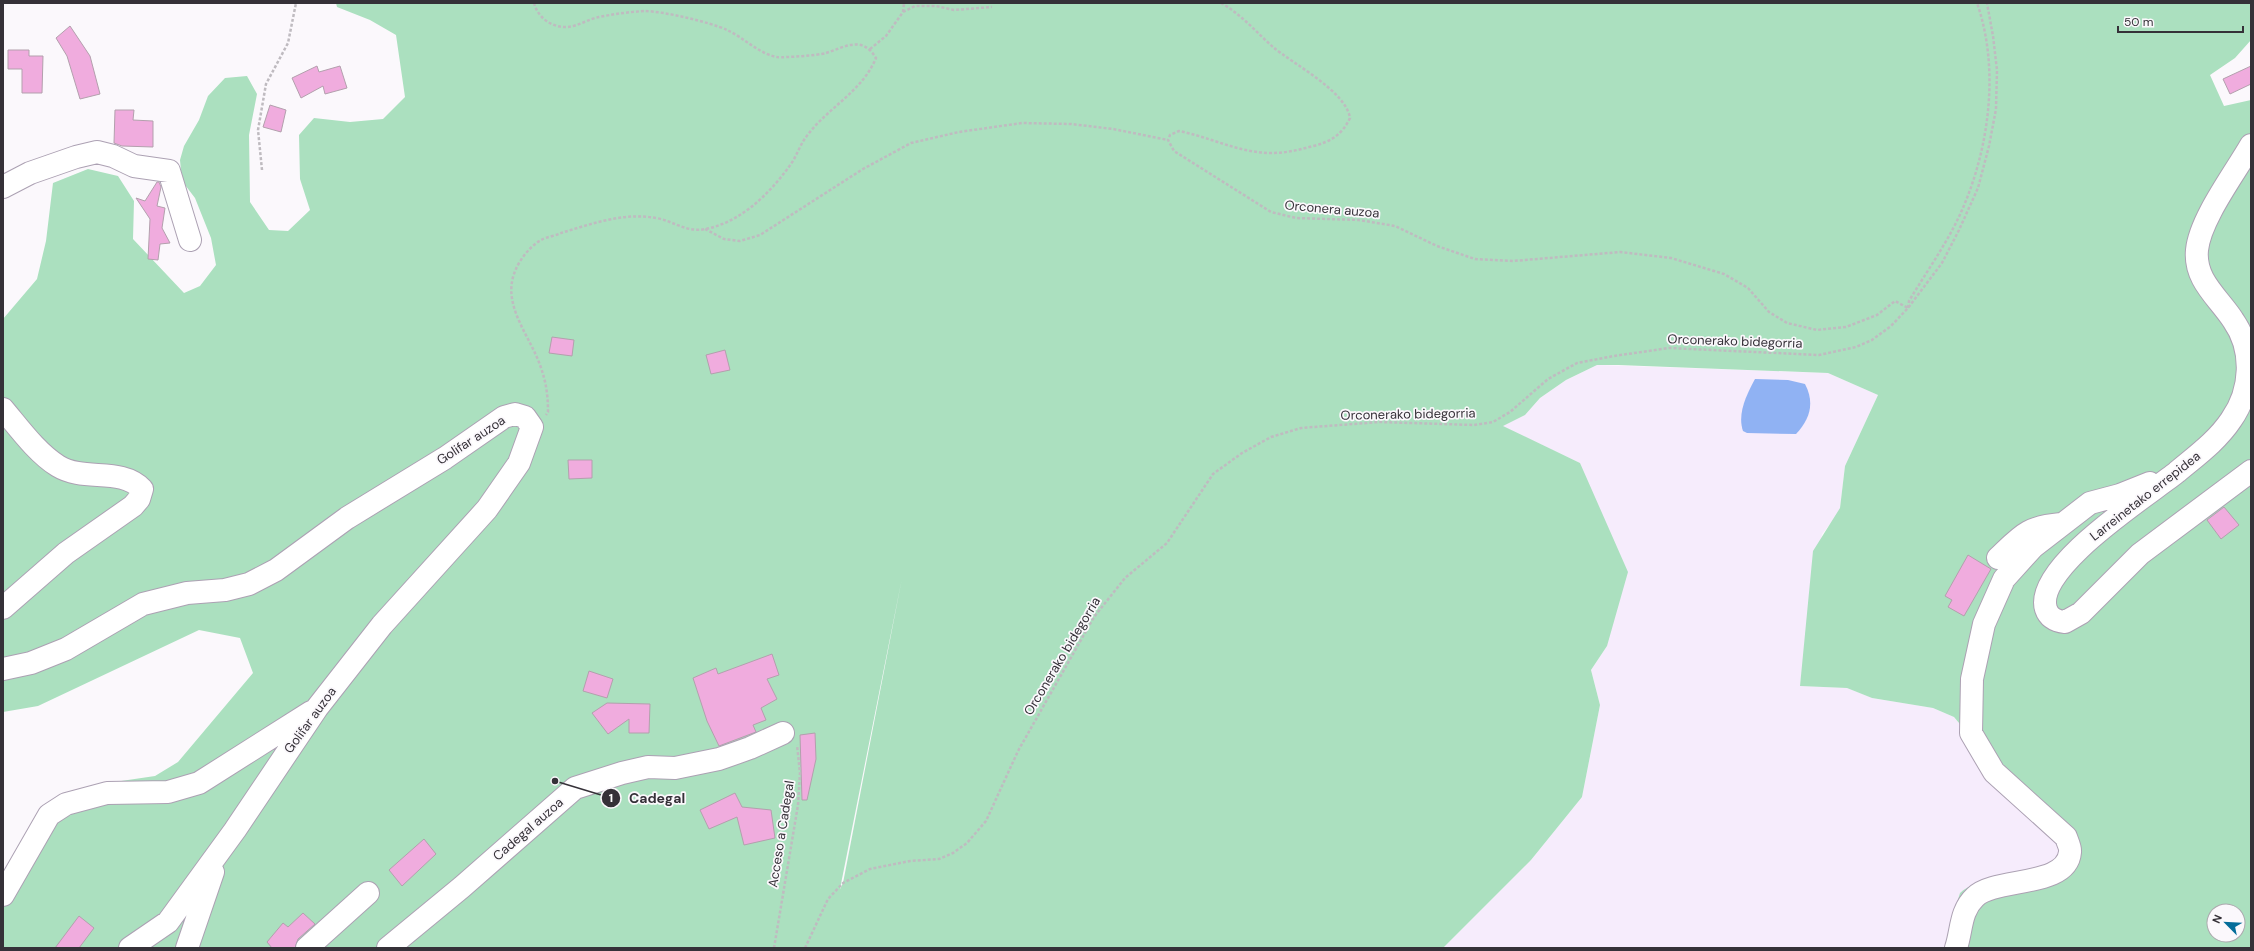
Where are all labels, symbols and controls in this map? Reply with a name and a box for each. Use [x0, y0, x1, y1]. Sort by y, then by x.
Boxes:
scale bar [2118, 8, 2243, 34]
text: 50 m [2124, 14, 2153, 30]
street label: Orconera auzoa [1284, 196, 1380, 222]
street label: Orconerako bidegorria [1667, 330, 1803, 352]
street label: Orconerako bidegorria [1340, 404, 1476, 424]
street label: Golifar auzoa [434, 412, 508, 468]
street label: Larreinetako errepidea [2086, 447, 2204, 545]
street label: Orconerako bidegorria [1020, 594, 1104, 718]
street label: Golifar auzoa [280, 683, 340, 757]
street label: Acceso a Cadegal [764, 779, 798, 889]
callout: Cadegal [601, 785, 693, 811]
text: Cadegal [629, 789, 685, 807]
text: 1 [609, 790, 613, 806]
street label: Cadegal auzoa [489, 794, 567, 864]
north arrow [2206, 903, 2246, 943]
text: N [2209, 912, 2225, 925]

